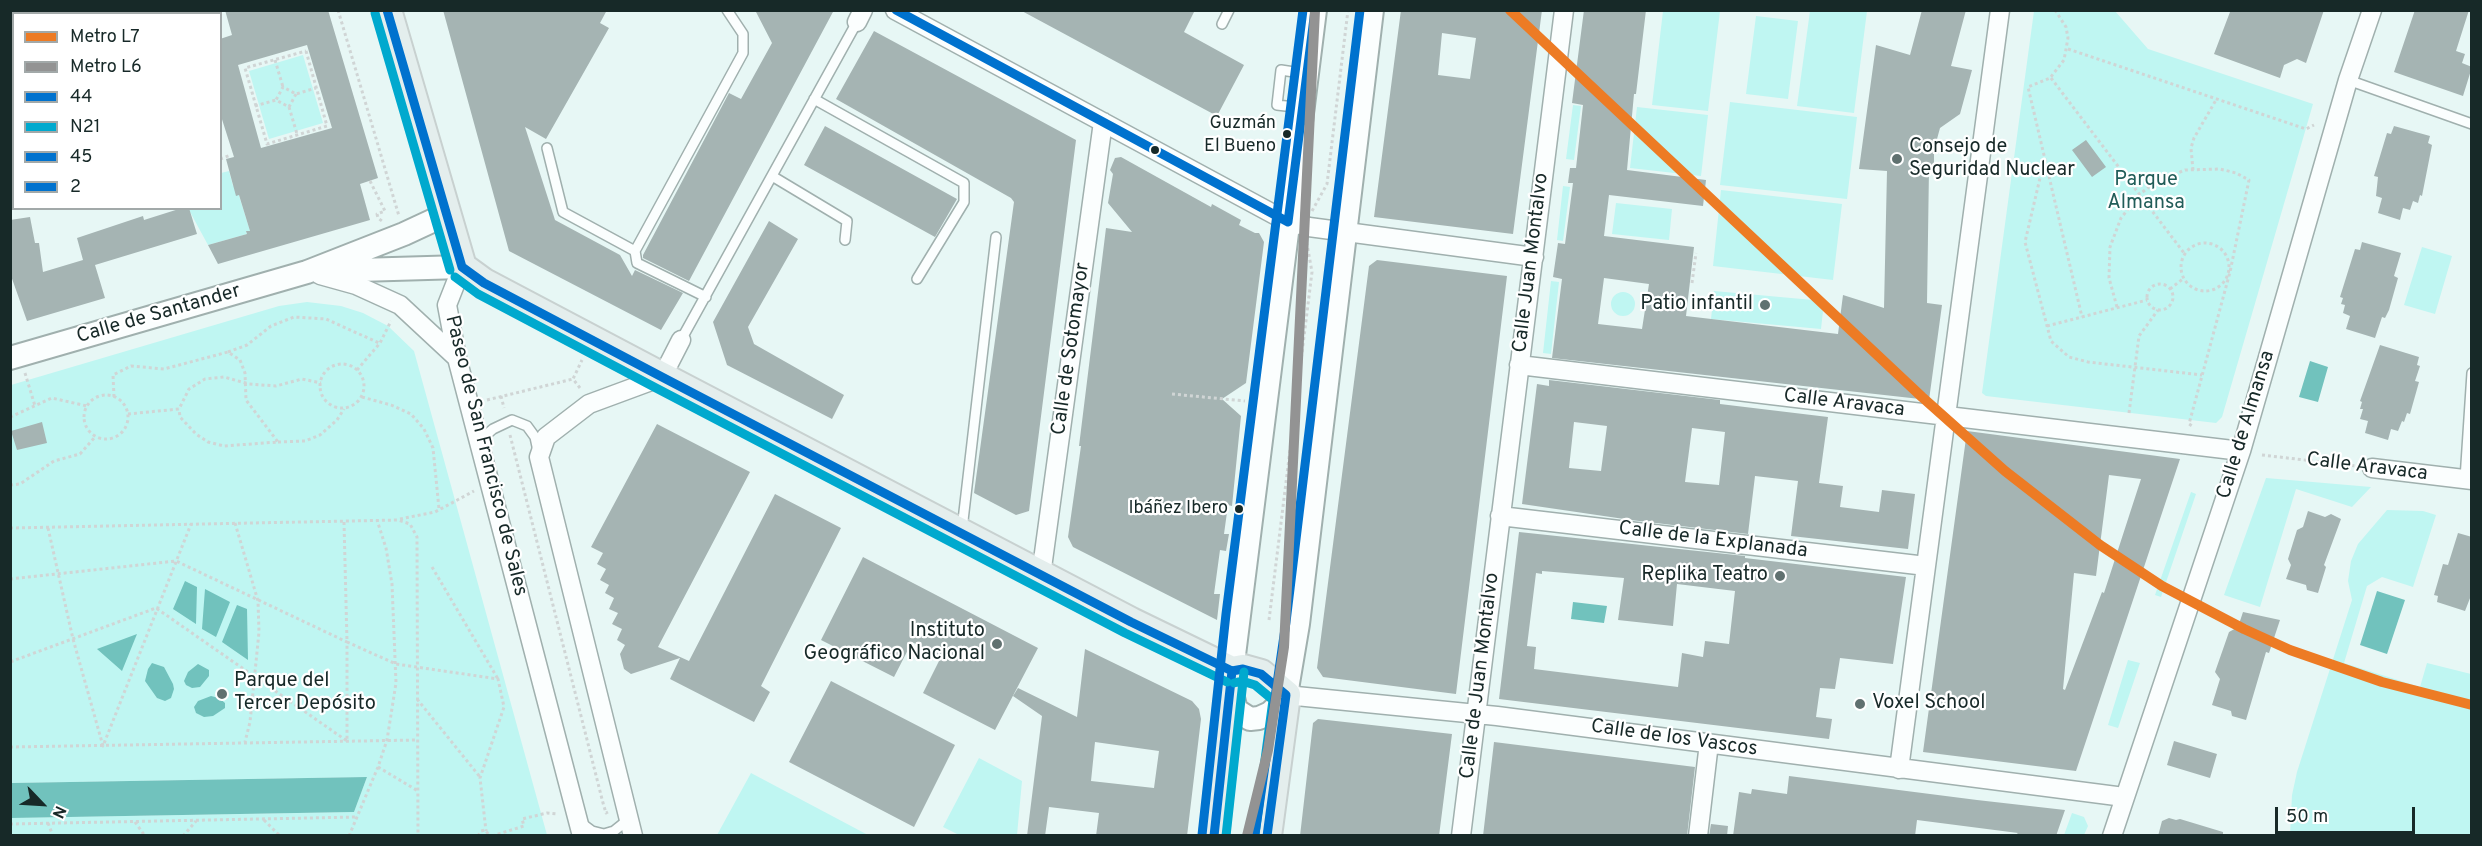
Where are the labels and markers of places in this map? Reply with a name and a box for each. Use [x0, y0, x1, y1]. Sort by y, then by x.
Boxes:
place label: Guzmán El Bueno [1204, 113, 1276, 156]
marker: Guzmán El Bueno [1281, 128, 1293, 140]
place label: Consejo de Seguridad Nuclear [1909, 136, 2075, 183]
unlabelled marker [1149, 144, 1161, 156]
marker: Consejo de Seguridad Nuclear [1890, 152, 1904, 166]
place label: Patio infantil [1640, 293, 1753, 317]
marker: Patio infantil [1758, 298, 1772, 312]
place label: Ibáñez Ibero [1128, 498, 1228, 520]
marker: Ibáñez Ibero [1233, 503, 1245, 515]
place label: Replika Teatro [1641, 564, 1768, 588]
marker: Replika Teatro [1773, 569, 1787, 583]
place label: Instituto Geográfico Nacional [804, 620, 985, 667]
marker: Instituto Geográfico Nacional [990, 637, 1004, 651]
place label: Parque del Tercer Depósito [234, 670, 376, 717]
marker: Parque del Tercer Depósito [215, 687, 229, 701]
place label: Voxel School [1872, 692, 1985, 716]
marker: Voxel School [1853, 697, 1867, 711]

